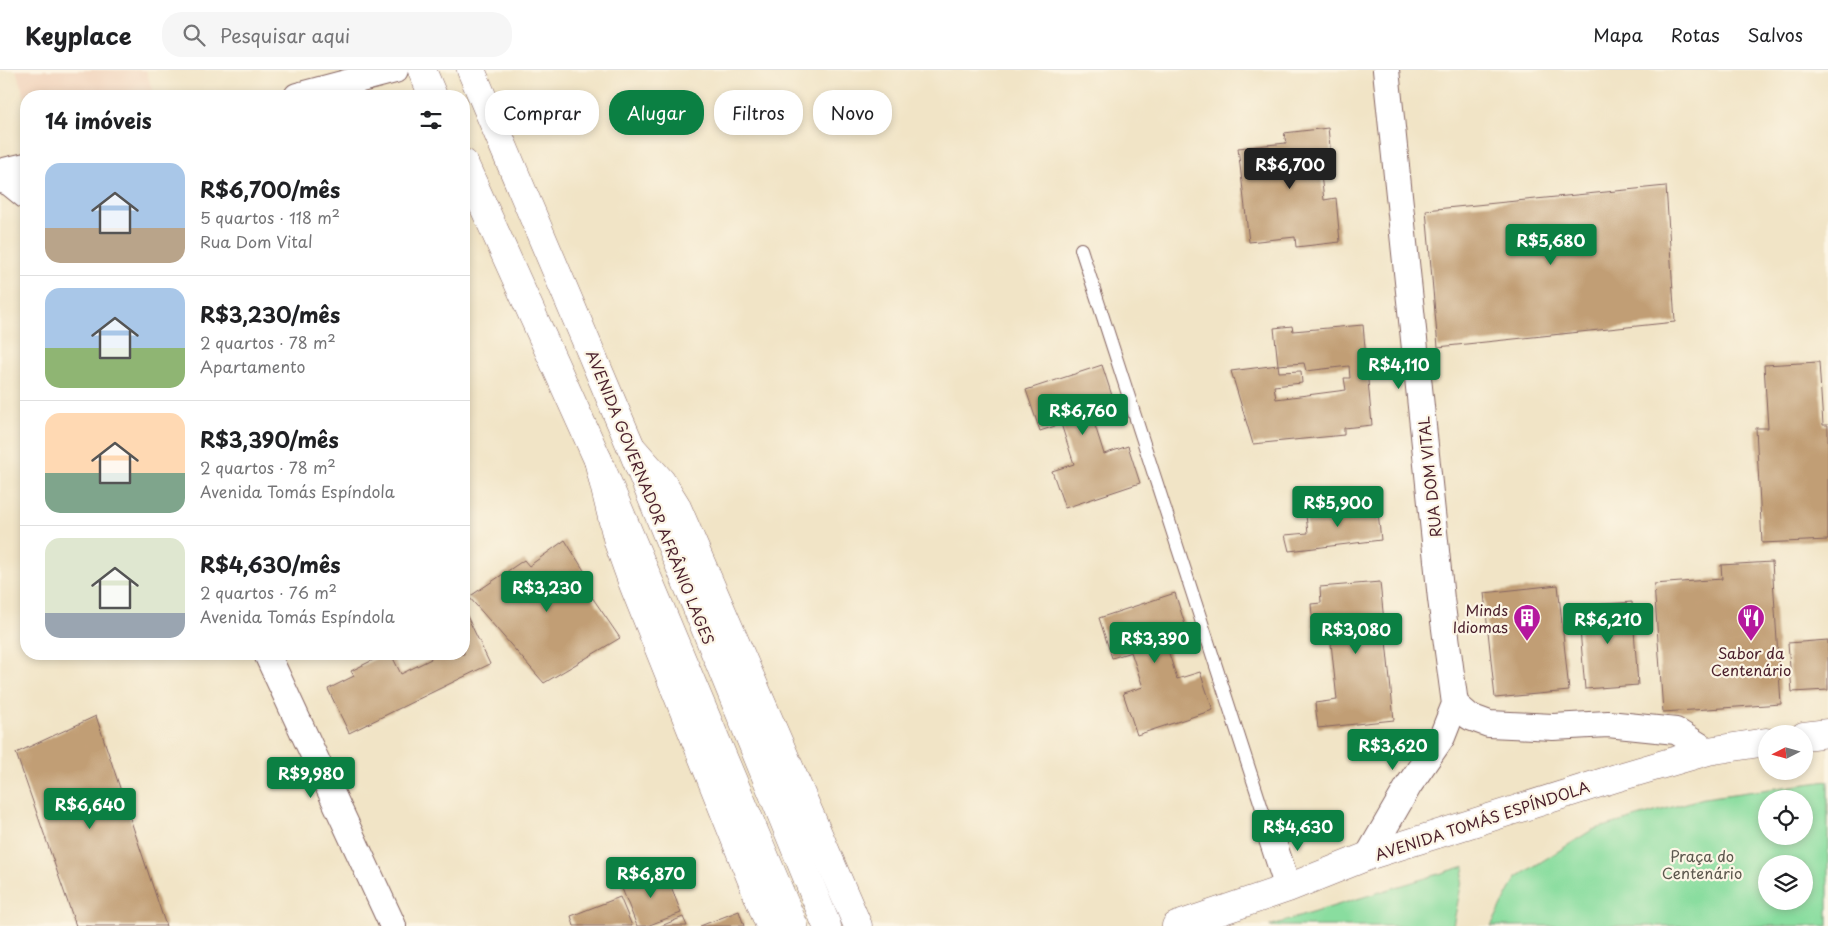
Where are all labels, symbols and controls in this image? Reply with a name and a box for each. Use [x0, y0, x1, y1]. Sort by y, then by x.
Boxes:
search box [162, 12, 512, 57]
text: Keyplace [25, 17, 132, 53]
icon: search [180, 21, 208, 49]
text: Pesquisar aqui [220, 21, 350, 49]
text: Mapa [1593, 21, 1643, 48]
text: Rotas [1671, 21, 1720, 48]
text: Salvos [1748, 21, 1803, 48]
chip: Comprar [485, 90, 599, 135]
chip: Alugar [609, 90, 704, 135]
chip: Filtros [714, 90, 803, 135]
chip: Novo [813, 90, 892, 135]
text: 14 imóveis [45, 104, 152, 136]
icon: filters [417, 106, 445, 134]
pin: R$6,700 [1244, 148, 1336, 190]
text: R$6,700 [1255, 152, 1325, 176]
text: R$6,700/mês [200, 173, 340, 205]
icon: home [85, 183, 145, 243]
text: 5 quartos · 118 m² [200, 205, 340, 229]
pin: R$5,680 [1505, 224, 1597, 266]
text: R$5,680 [1517, 228, 1585, 252]
text: Rua Dom Vital [200, 229, 313, 253]
text: R$3,230/mês [200, 298, 340, 330]
icon: home [85, 308, 145, 368]
text: 2 quartos · 78 m² [200, 330, 336, 354]
street label: AVENIDA GOVERNADOR AFRÂNIO LAGES [581, 346, 721, 648]
pin: R$4,110 [1353, 348, 1445, 390]
text: R$4,110 [1368, 352, 1430, 376]
text: Apartamento [200, 354, 305, 378]
pin: R$6,760 [1037, 394, 1129, 436]
text: R$6,760 [1049, 398, 1117, 422]
street label: RUA DOM VITAL [1411, 415, 1447, 539]
text: R$3,390/mês [200, 423, 339, 455]
icon: home [85, 433, 145, 493]
text: 2 quartos · 78 m² [200, 455, 336, 479]
text: Avenida Tomás Espíndola [200, 479, 395, 503]
pin: R$5,900 [1292, 486, 1384, 528]
text: R$5,900 [1303, 490, 1373, 514]
text: R$4,630/mês [200, 548, 341, 580]
icon: home [85, 558, 145, 618]
pin: R$3,230 [501, 570, 593, 613]
text: R$3,230 [512, 575, 582, 599]
text: 2 quartos · 76 m² [200, 580, 337, 604]
place label: Minds Idiomas [1453, 598, 1508, 638]
pin: R$6,210 [1562, 602, 1654, 645]
building icon: Minds Idiomas [1512, 603, 1542, 642]
restaurant icon: Sabor da Centenário [1736, 603, 1766, 642]
text: Avenida Tomás Espíndola [200, 604, 395, 628]
text: R$6,210 [1574, 607, 1642, 631]
pin: R$3,080 [1310, 612, 1402, 655]
text: R$3,080 [1321, 617, 1391, 641]
pin: R$3,390 [1109, 622, 1201, 664]
text: R$3,390 [1121, 626, 1189, 650]
place label: Sabor da Centenário [1711, 641, 1791, 681]
north arrow [1758, 725, 1812, 780]
map controls [1758, 725, 1813, 910]
pin: R$3,620 [1347, 728, 1439, 771]
text: R$3,620 [1358, 733, 1428, 757]
pin: R$9,980 [265, 756, 357, 799]
text: R$9,980 [278, 761, 344, 785]
street label: AVENIDA TOMÁS ESPÍNDOLA [1372, 774, 1592, 866]
pin: R$6,640 [44, 788, 136, 830]
button: locate [1758, 790, 1813, 845]
text: R$6,640 [55, 792, 125, 816]
pin: R$4,630 [1252, 810, 1344, 852]
text: R$4,630 [1263, 814, 1333, 838]
park label: Praça do Centenário [1662, 844, 1742, 884]
button: layers [1758, 855, 1813, 910]
pin: R$6,870 [605, 856, 697, 899]
text: R$6,870 [617, 861, 685, 885]

